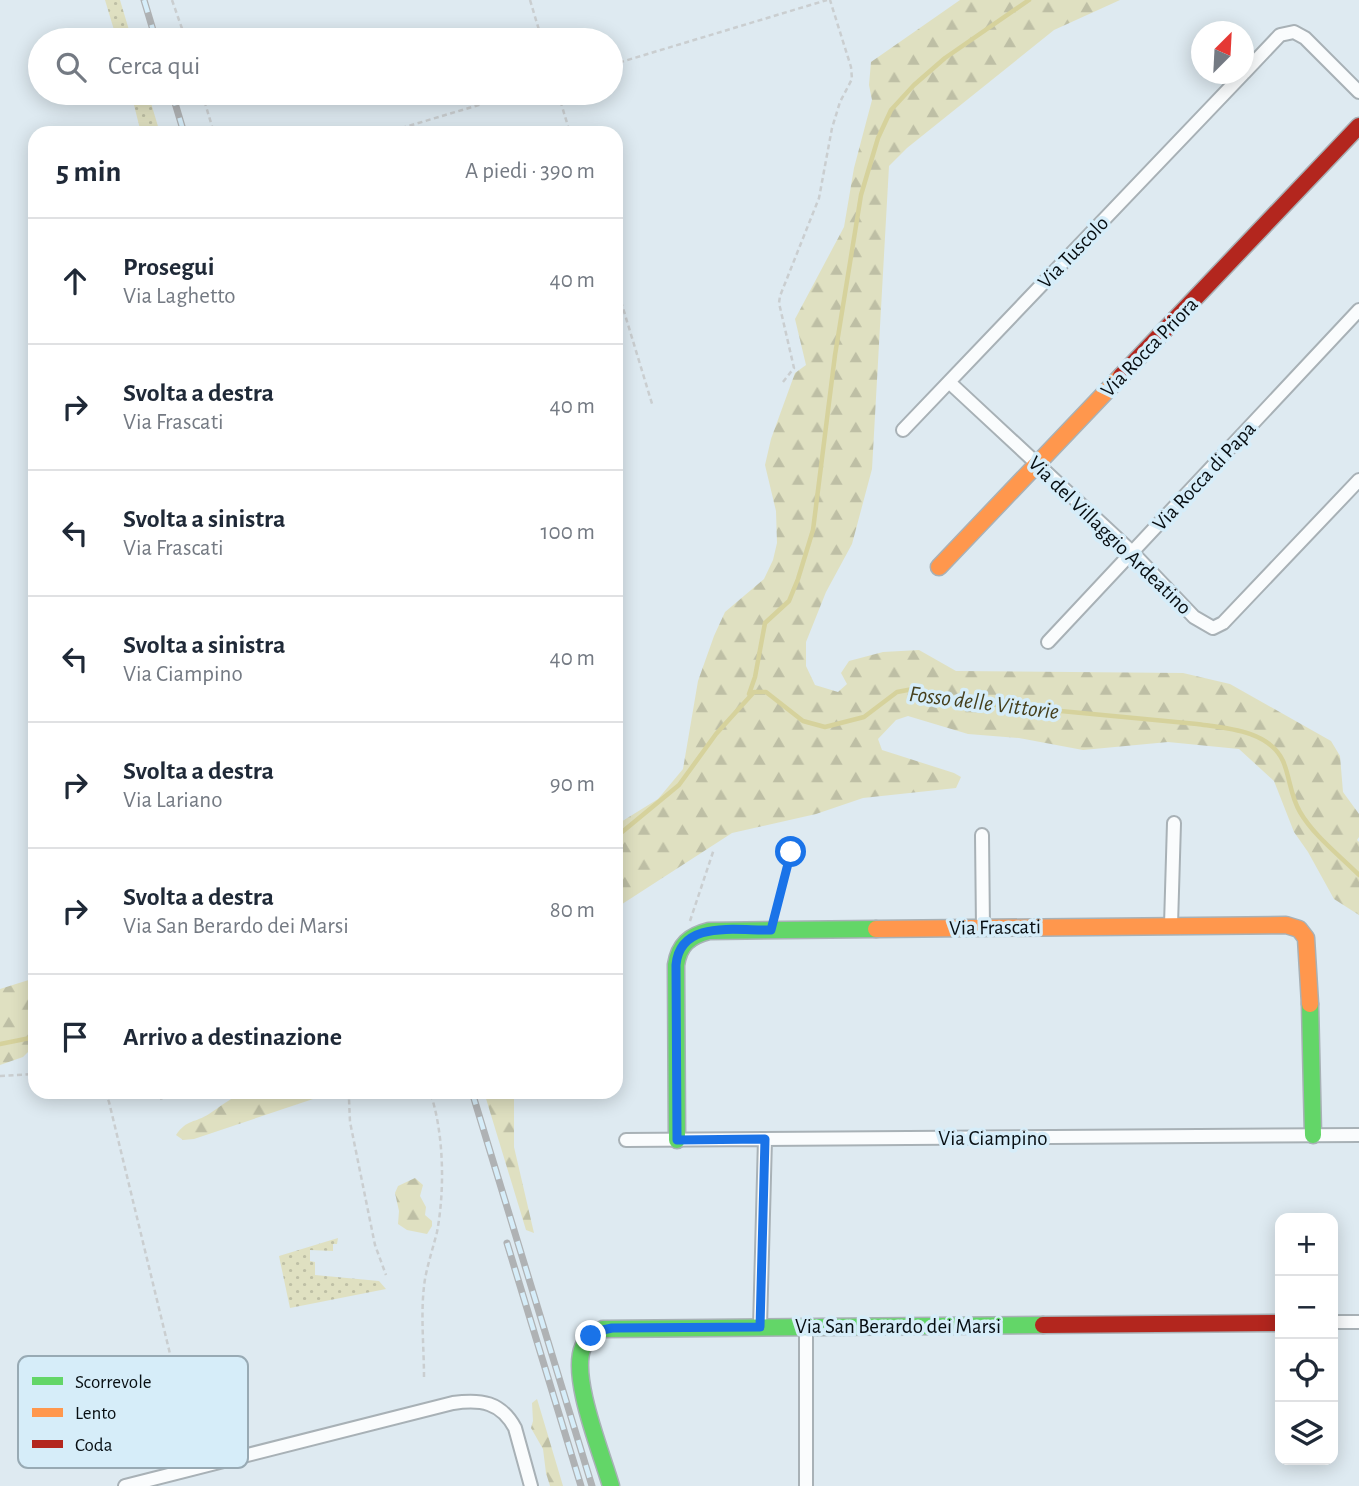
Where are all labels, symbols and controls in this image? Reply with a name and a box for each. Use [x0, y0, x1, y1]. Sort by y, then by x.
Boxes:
north arrow [1191, 21, 1254, 84]
search box [28, 28, 623, 105]
icon: search [52, 48, 90, 86]
text: Cerca qui [108, 53, 200, 79]
text: 5 min [56, 157, 121, 187]
text: A piedi · 390 m [465, 160, 595, 183]
street label: Via Tuscolo [1034, 212, 1113, 292]
text: Prosegui [123, 254, 214, 280]
icon: ahead [56, 262, 94, 300]
text: 40 m [550, 269, 595, 292]
text: Via Laghetto [123, 285, 236, 308]
street label: Via Rocca Priora [1097, 293, 1202, 401]
text: Svolta a destra [123, 380, 274, 406]
icon: right [56, 388, 94, 426]
text: 40 m [550, 395, 595, 418]
text: Via Frascati [123, 411, 224, 434]
street label: Via Rocca di Papa [1149, 418, 1260, 535]
street label: Via del Villaggio Ardeatino [1024, 452, 1195, 618]
text: Svolta a sinistra [123, 506, 285, 532]
icon: left [56, 514, 94, 552]
text: 100 m [541, 521, 595, 544]
text: Via Frascati [123, 537, 224, 560]
text: Svolta a sinistra [123, 632, 285, 658]
icon: left [56, 640, 94, 678]
text: 40 m [550, 647, 595, 670]
text: Via Ciampino [123, 663, 243, 686]
water label: Fosso delle Vittorie [908, 683, 1060, 724]
text: Svolta a destra [123, 758, 274, 784]
icon: right [56, 766, 94, 804]
text: 90 m [550, 773, 595, 796]
text: Via Lariano [123, 789, 222, 812]
route start [775, 836, 806, 867]
text: Svolta a destra [123, 884, 274, 910]
icon: right [56, 892, 94, 930]
text: 80 m [550, 899, 595, 922]
text: Via San Berardo dei Marsi [123, 915, 349, 938]
street label: Via Frascati [949, 916, 1041, 939]
icon: arrive [56, 1018, 94, 1056]
text: Arrivo a destinazione [123, 1024, 342, 1050]
street label: Via Ciampino [938, 1128, 1048, 1149]
map controls [1275, 1213, 1338, 1465]
button: + [1275, 1213, 1338, 1276]
button: − [1275, 1276, 1338, 1339]
street label: Via San Berardo dei Marsi [795, 1316, 1001, 1337]
route end [575, 1320, 606, 1351]
button: locate [1275, 1339, 1338, 1402]
legend [18, 1356, 248, 1468]
text: Scorrevole [75, 1373, 152, 1392]
button: layers [1275, 1402, 1338, 1465]
text: Lento [75, 1404, 116, 1423]
text: Coda [75, 1436, 113, 1455]

